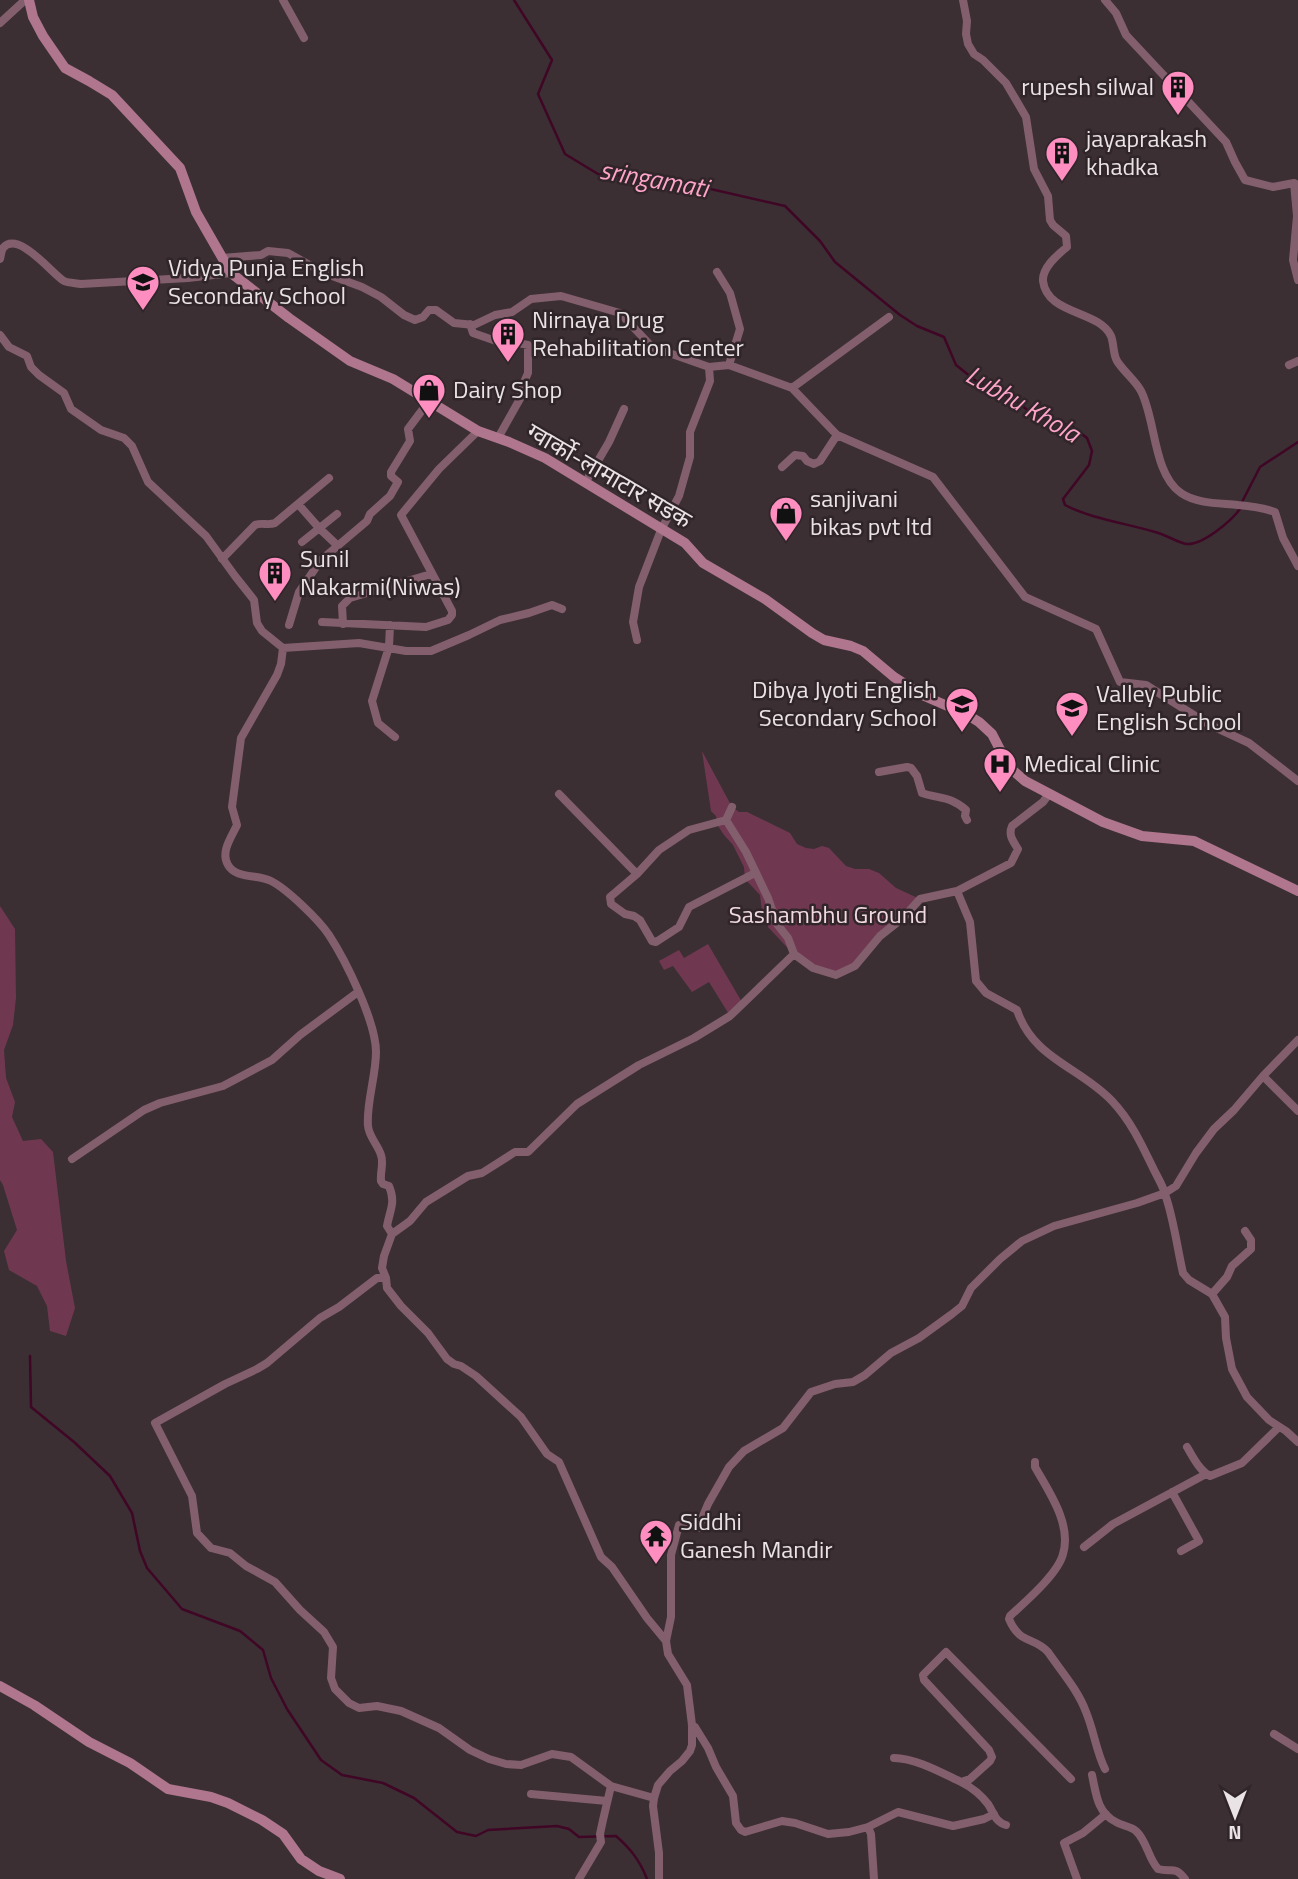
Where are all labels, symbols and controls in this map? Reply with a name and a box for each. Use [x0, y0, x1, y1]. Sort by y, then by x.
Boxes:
place label: rupesh silwal [1021, 68, 1154, 104]
building icon: rupesh silwal [1159, 68, 1197, 117]
place label: jayaprakash khadka [1084, 120, 1207, 184]
building icon: jayaprakash khadka [1043, 134, 1081, 183]
water label: sringamati [597, 150, 714, 208]
place label: Vidya Punja English Secondary School [168, 249, 364, 313]
school or university icon: Vidya Punja English Secondary School [124, 263, 162, 312]
place label: Nirnaya Drug Rehabilitation Center [532, 301, 744, 365]
building icon: Nirnaya Drug Rehabilitation Center [489, 315, 527, 364]
water label: Lubhu Khola [959, 355, 1090, 453]
shop icon: Dairy Shop [410, 371, 448, 420]
place label: Dairy Shop [453, 371, 562, 407]
street label: ग्वार्को-लामाटार सडक [520, 413, 699, 537]
place label: sanjivani bikas pvt ltd [810, 480, 932, 544]
shop icon: sanjivani bikas pvt ltd [767, 494, 805, 543]
place label: Sunil Nakarmi(Niwas) [300, 540, 461, 604]
building icon: Sunil Nakarmi(Niwas) [256, 554, 294, 603]
place label: Dibya Jyoti English Secondary School [752, 671, 937, 735]
place label: Valley Public English School [1096, 675, 1242, 739]
school or university icon: Dibya Jyoti English Secondary School [943, 685, 981, 734]
school or university icon: Valley Public English School [1053, 689, 1091, 738]
hospital icon: Medical Clinic [981, 745, 1019, 794]
place label: Medical Clinic [1024, 745, 1160, 781]
park label: Sashambhu Ground [729, 896, 927, 932]
place label: Siddhi Ganesh Mandir [680, 1503, 832, 1567]
temple icon: Siddhi Ganesh Mandir [637, 1517, 675, 1566]
north arrow [1200, 1781, 1270, 1851]
text: N [1228, 1819, 1242, 1848]

